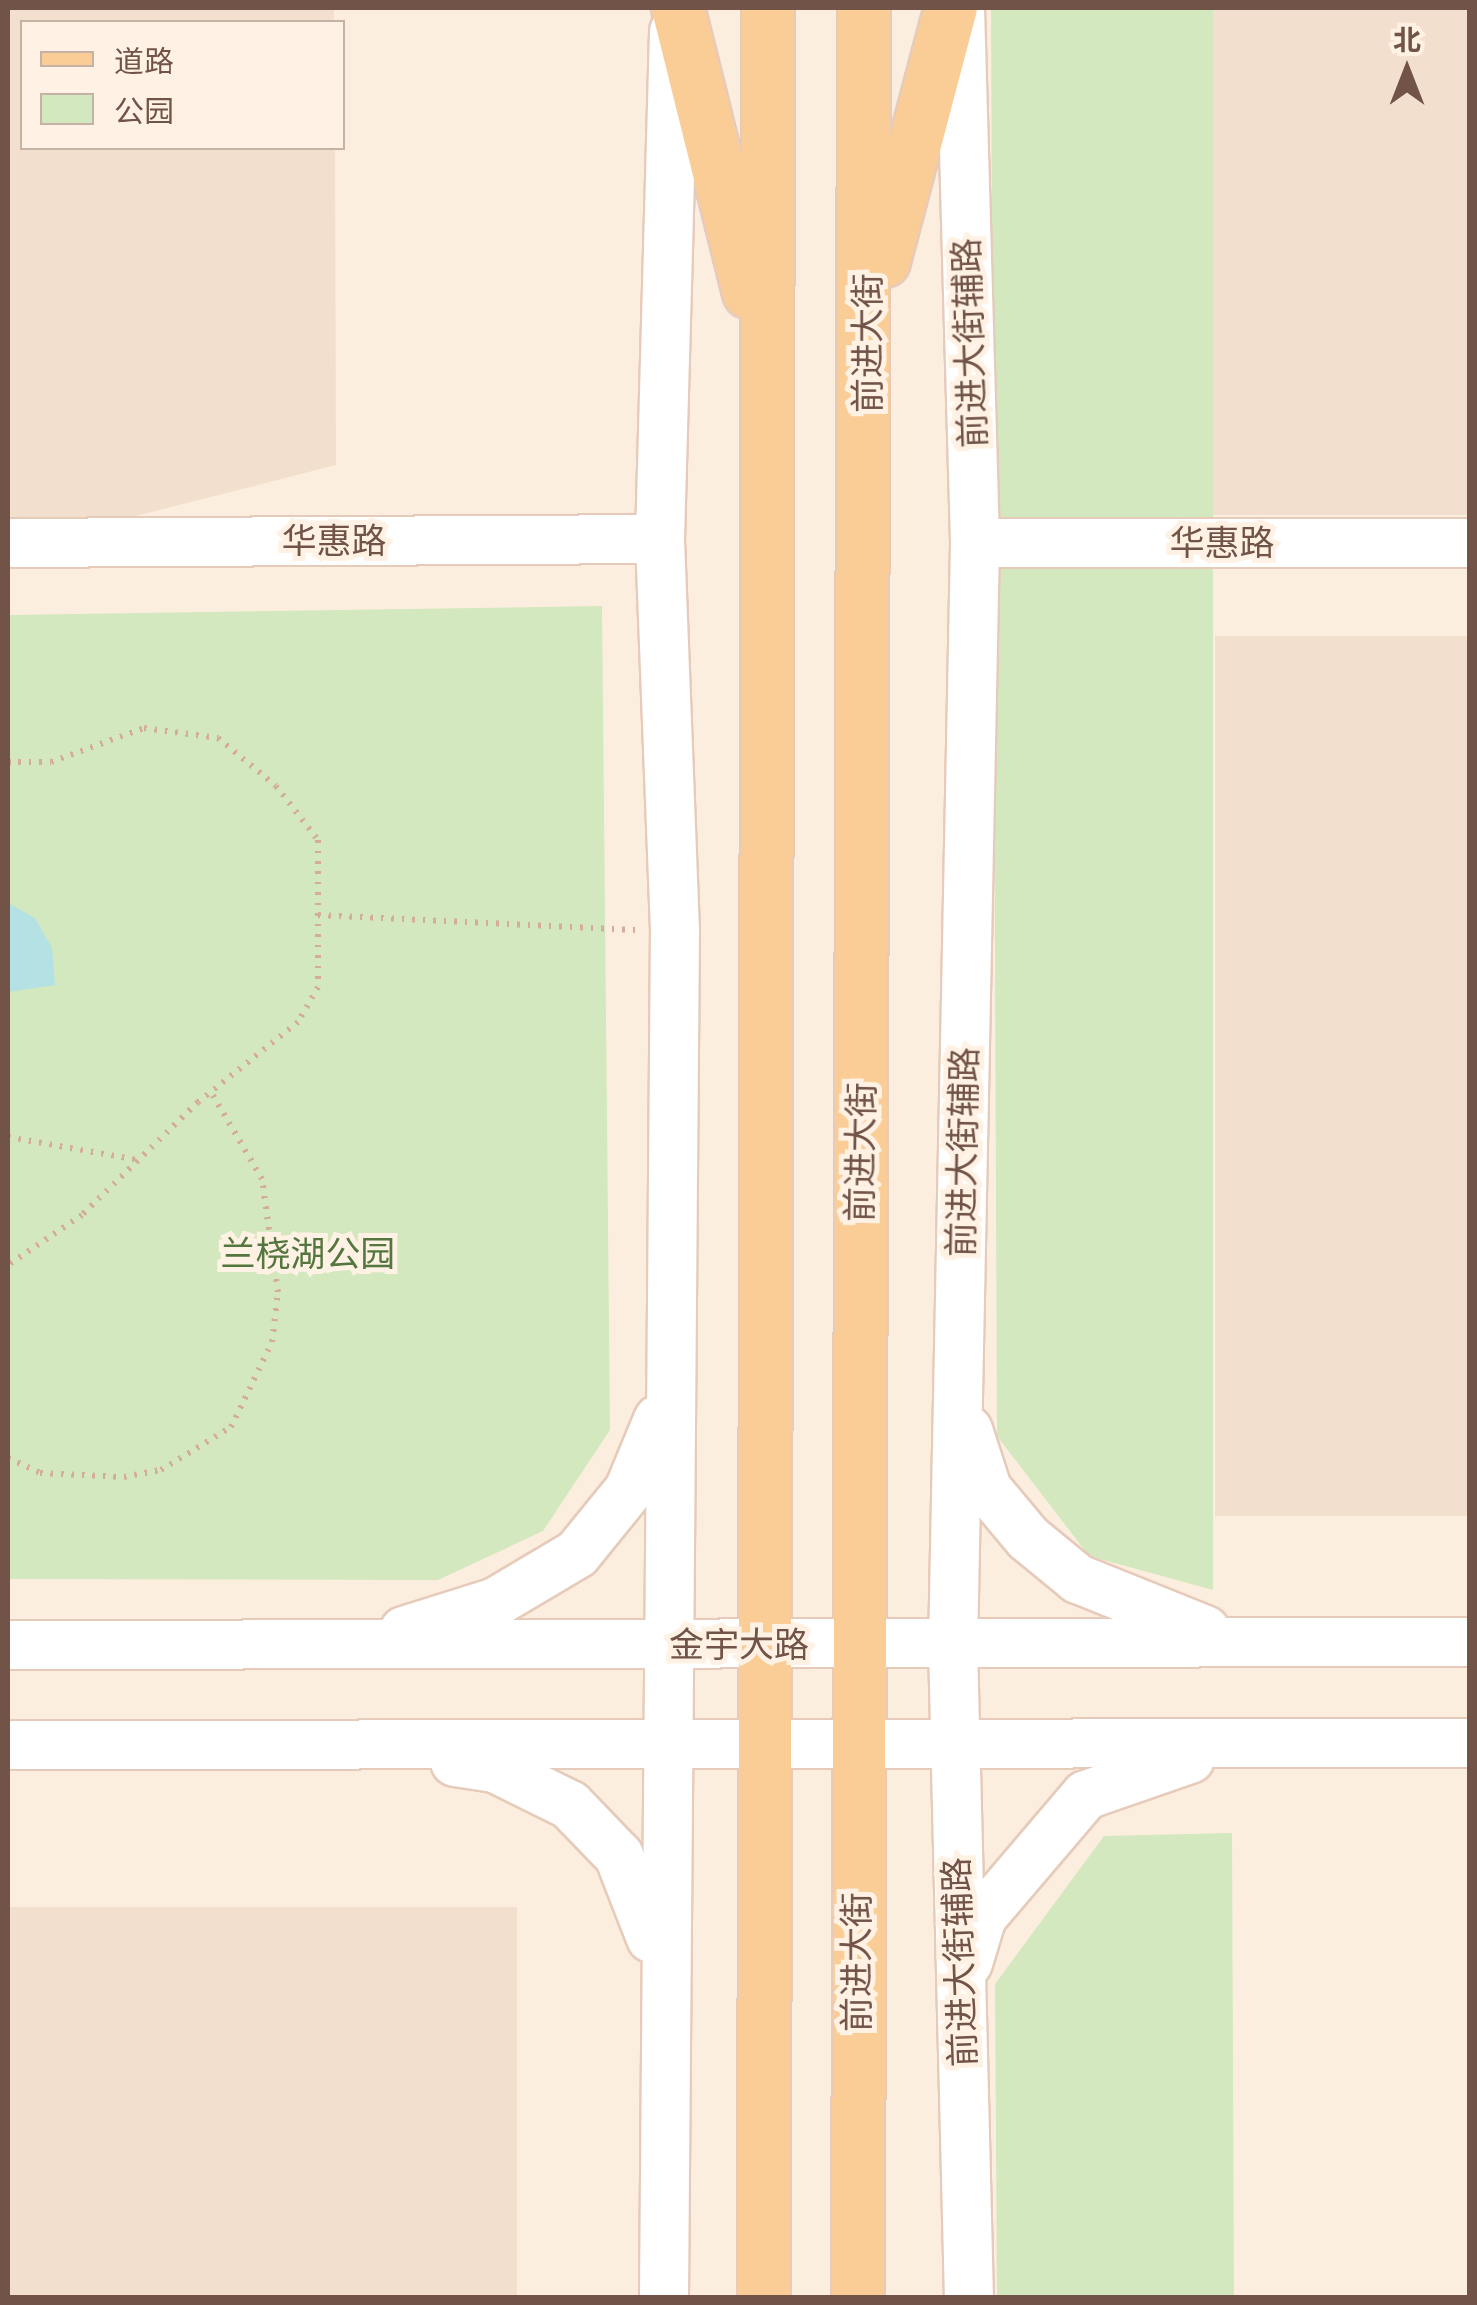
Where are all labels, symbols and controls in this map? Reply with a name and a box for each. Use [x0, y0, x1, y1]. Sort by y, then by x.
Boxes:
legend [20, 20, 345, 150]
north arrow [1357, 20, 1457, 120]
text: 北 [1393, 23, 1421, 57]
text: 道路 [114, 43, 174, 80]
text: 公园 [114, 93, 174, 130]
street label: 前进大街辅路 [945, 237, 995, 449]
street label: 前进大街 [847, 273, 889, 413]
street label: 华惠路 [282, 520, 386, 562]
street label: 华惠路 [1170, 522, 1274, 564]
street label: 前进大街辅路 [940, 1047, 986, 1257]
street label: 前进大街 [839, 1082, 883, 1222]
park label: 兰桡湖公园 [221, 1233, 395, 1275]
street label: 金宇大路 [669, 1624, 809, 1666]
street label: 前进大街辅路 [935, 1856, 985, 2068]
street label: 前进大街 [836, 1892, 878, 2032]

